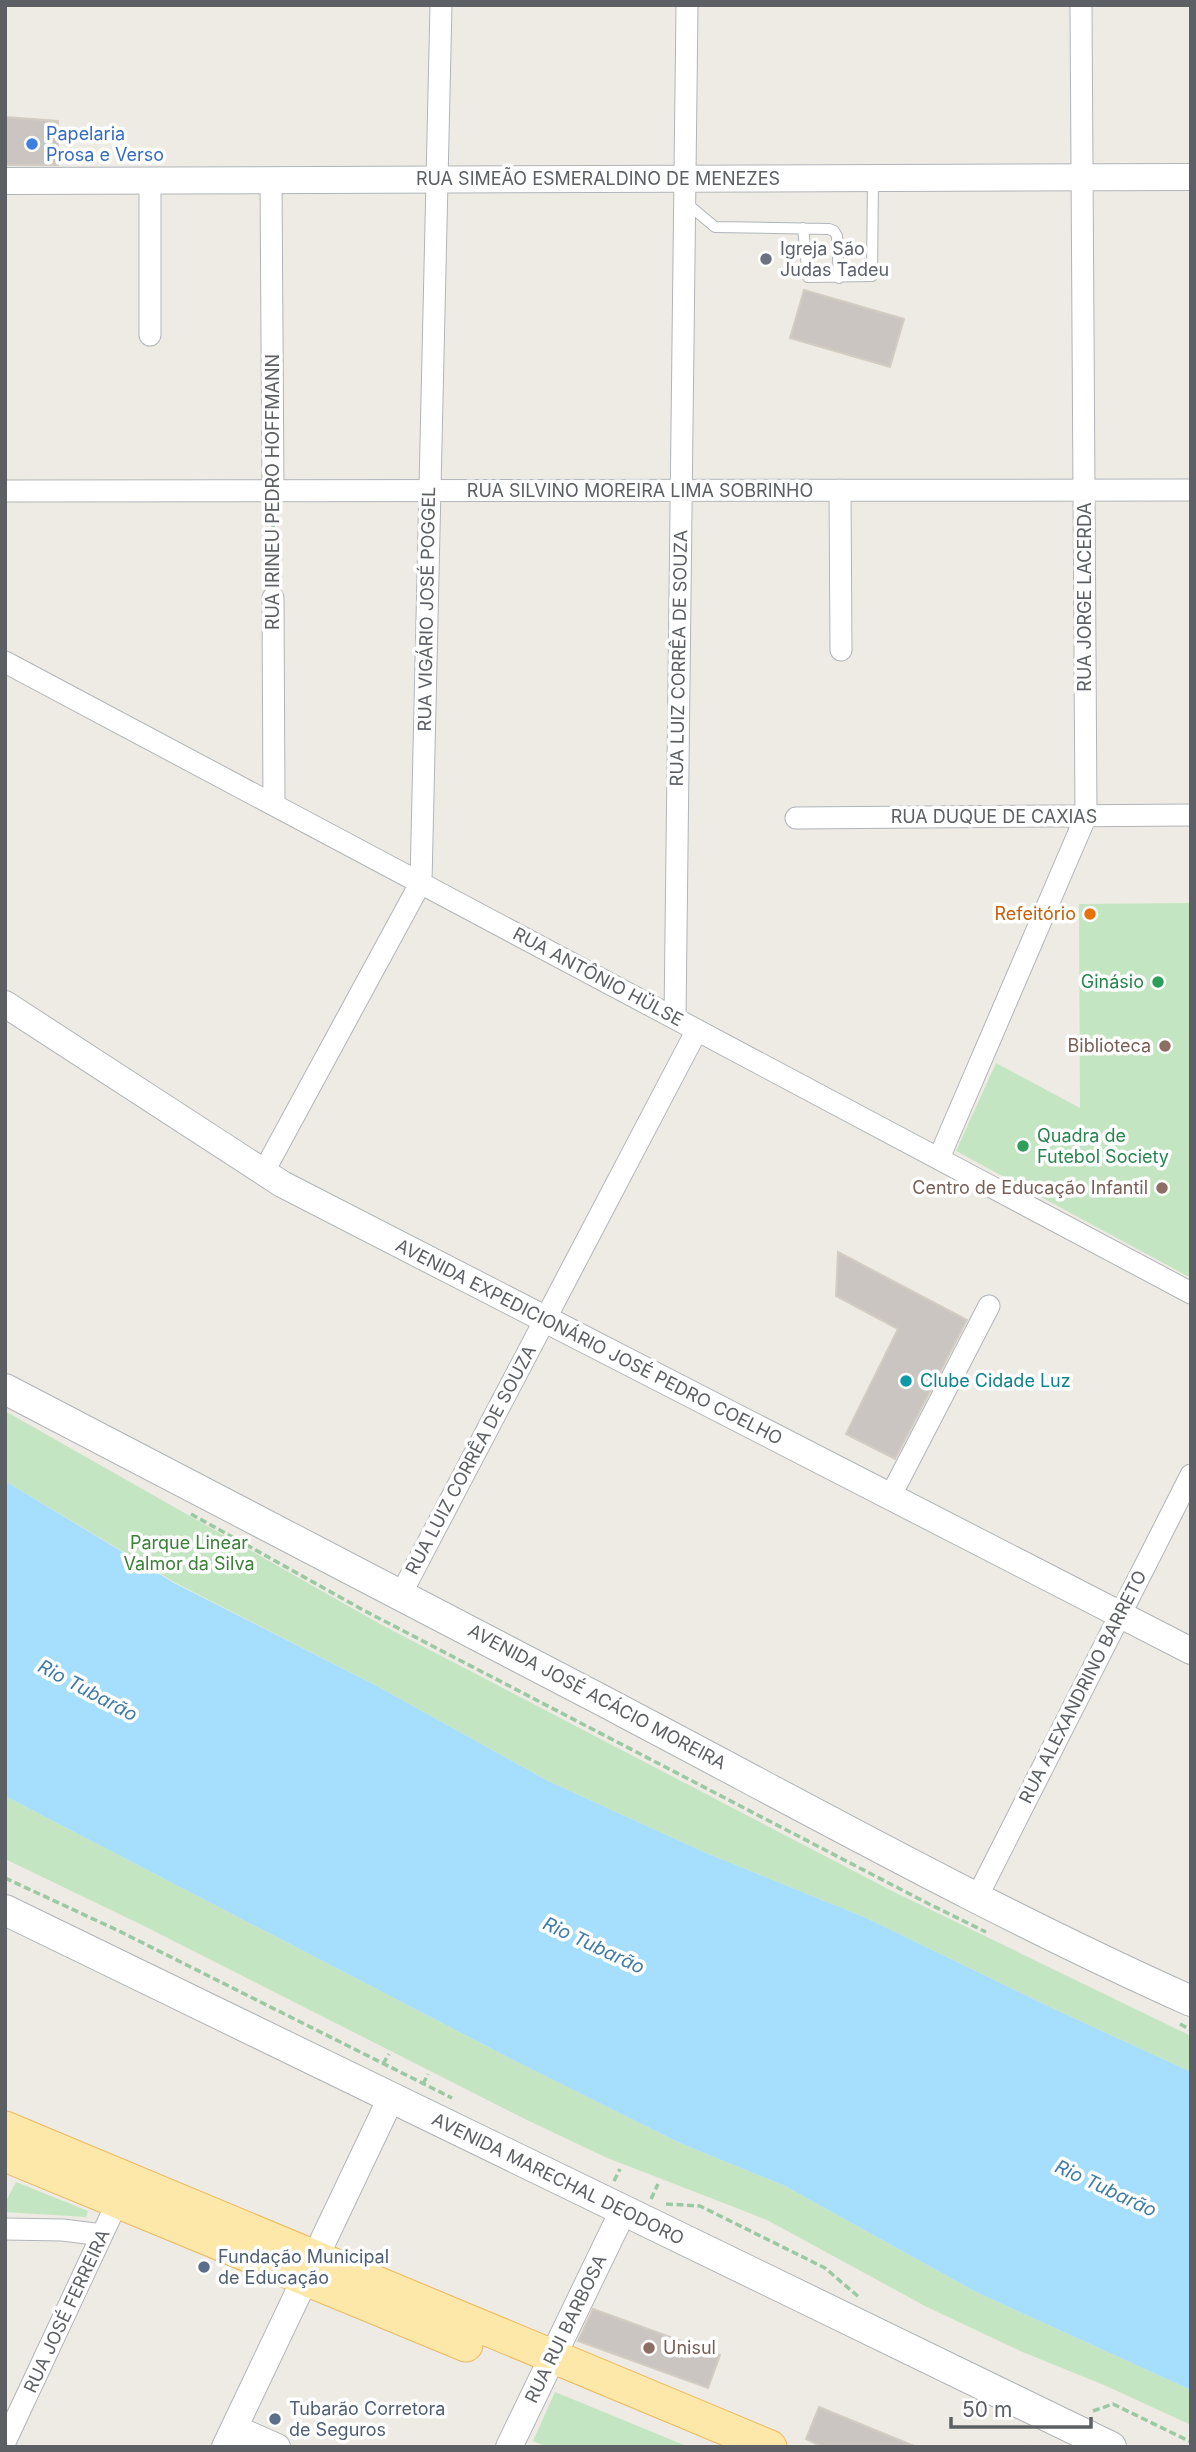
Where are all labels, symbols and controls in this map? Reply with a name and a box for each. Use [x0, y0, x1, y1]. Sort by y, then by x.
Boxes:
place label: Papelaria Prosa e Verso [46, 123, 164, 165]
marker: Papelaria Prosa e Verso [24, 136, 40, 152]
street label: RUA SIMEÃO ESMERALDINO DE MENEZES [416, 167, 780, 189]
place label: Igreja São Judas Tadeu [780, 238, 889, 280]
marker: Igreja São Judas Tadeu [758, 251, 774, 267]
street label: RUA IRINEU PEDRO HOFFMANN [262, 354, 283, 630]
street label: RUA SILVINO MOREIRA LIMA SOBRINHO [467, 480, 813, 501]
street label: RUA VIGÁRIO JOSÉ POGGEL [413, 486, 439, 731]
street label: RUA JORGE LACERDA [1074, 502, 1095, 692]
street label: RUA LUIZ CORRÊA DE SOUZA [665, 530, 691, 786]
street label: RUA DUQUE DE CAXIAS [891, 806, 1097, 827]
place label: Refeitório [994, 903, 1076, 924]
marker: Refeitório [1082, 906, 1098, 922]
street label: RUA ANTÔNIO HÜLSE [510, 922, 687, 1030]
place label: Ginásio [1081, 971, 1144, 992]
marker: Ginásio [1150, 974, 1166, 990]
place label: Biblioteca [1068, 1035, 1151, 1056]
marker: Biblioteca [1157, 1038, 1173, 1054]
place label: Quadra de Futebol Society [1037, 1125, 1169, 1167]
marker: Quadra de Futebol Society [1015, 1138, 1031, 1154]
place label: Centro de Educação Infantil [912, 1177, 1148, 1198]
marker: Centro de Educação Infantil [1154, 1180, 1170, 1196]
street label: AVENIDA EXPEDICIONÁRIO JOSÉ PEDRO COELHO [392, 1233, 787, 1449]
street label: RUA LUIZ CORRÊA DE SOUZA [400, 1341, 540, 1578]
place label: Clube Cidade Luz [920, 1370, 1071, 1391]
marker: Clube Cidade Luz [898, 1373, 914, 1389]
park label: Parque Linear Valmor da Silva [123, 1532, 255, 1574]
street label: RUA ALEXANDRINO BARRETO [1014, 1567, 1151, 1807]
street label: AVENIDA JOSÉ ACÁCIO MOREIRA [465, 1619, 730, 1774]
water label: Rio Tubarão [34, 1655, 141, 1726]
water label: Rio Tubarão [539, 1912, 648, 1979]
street label: AVENIDA MARECHAL DEODORO [429, 2108, 688, 2249]
water label: Rio Tubarão [1051, 2155, 1160, 2222]
street label: RUA JOSÉ FERREIRA [19, 2225, 114, 2396]
place label: Fundação Municipal de Educação [218, 2246, 389, 2288]
street label: RUA RUI BARBOSA [521, 2251, 611, 2406]
marker: Fundação Municipal de Educação [196, 2259, 212, 2275]
place label: Unisul [663, 2337, 716, 2358]
marker: Unisul [641, 2340, 657, 2356]
scale bar [951, 2386, 1091, 2430]
text: 50 m [962, 2397, 1012, 2422]
place label: Tubarão Corretora de Seguros [289, 2398, 445, 2440]
marker: Tubarão Corretora de Seguros [267, 2411, 283, 2427]

